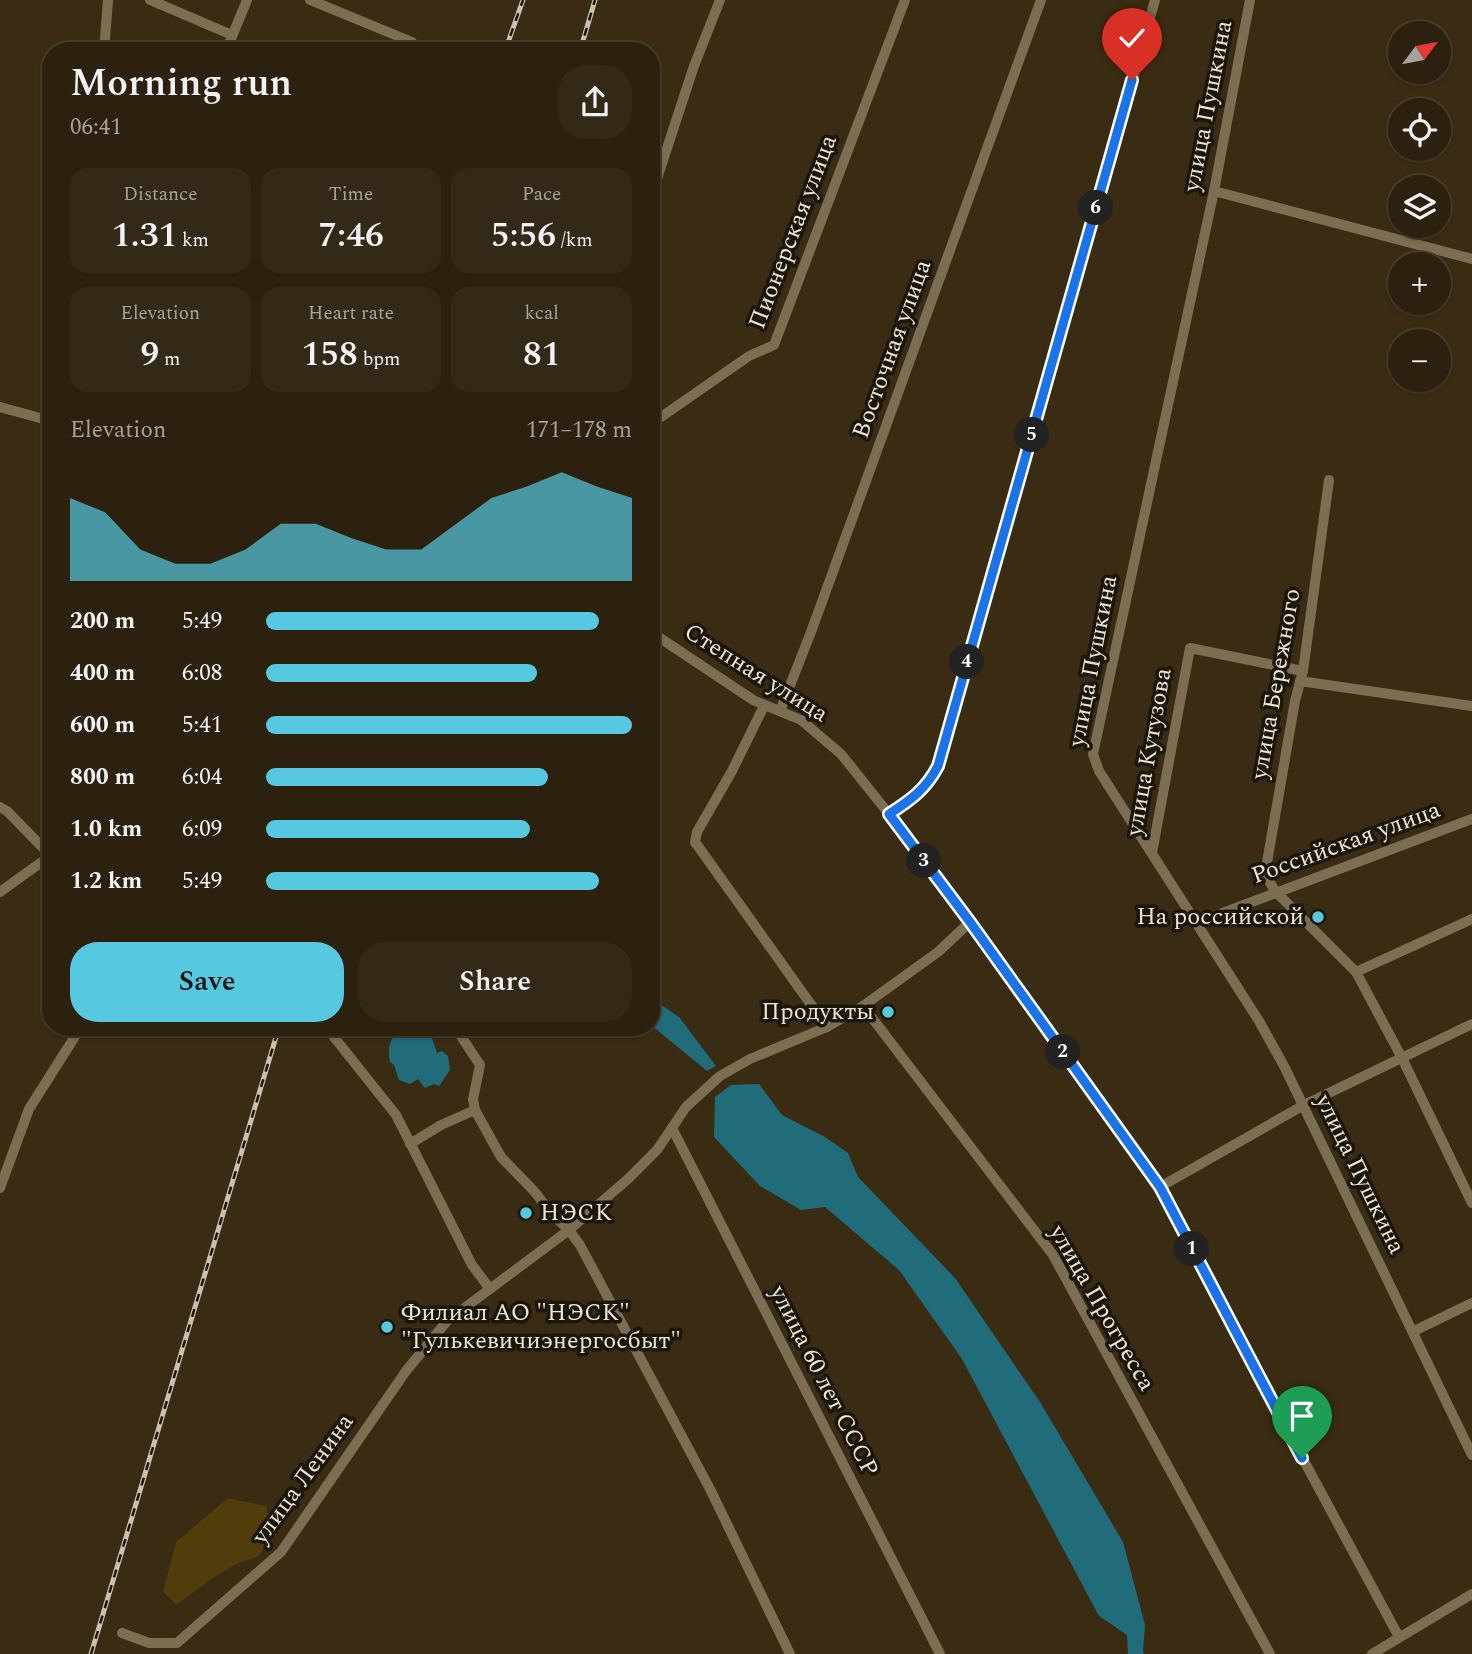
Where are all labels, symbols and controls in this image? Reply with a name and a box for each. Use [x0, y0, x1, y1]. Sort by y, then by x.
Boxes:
pin [1102, 8, 1162, 80]
street label: улица Пушкина [1174, 17, 1242, 196]
icon: check [1113, 19, 1151, 57]
north arrow [1388, 21, 1451, 84]
map controls [1388, 21, 1451, 392]
text: Morning run [70, 55, 292, 113]
button: share [558, 65, 632, 139]
button: locate [1388, 98, 1451, 161]
text: 06:41 [70, 110, 122, 145]
street label: Пионерская улица [739, 129, 847, 334]
button: layers [1388, 175, 1451, 238]
text: Distance [123, 180, 197, 209]
text: Time [329, 180, 373, 209]
text: Pace [522, 180, 561, 209]
pin: 6 [1078, 190, 1114, 226]
text: 6 [1090, 193, 1101, 222]
text: 1.31 [112, 209, 177, 262]
text: 7:46 [318, 209, 384, 262]
text: 5:56 [491, 209, 556, 262]
text: km [177, 226, 209, 255]
text: /km [556, 226, 593, 255]
button: + [1388, 252, 1451, 315]
street label: Восточная улица [843, 254, 941, 443]
text: Elevation [121, 299, 200, 328]
text: Heart rate [308, 299, 394, 328]
text: kcal [525, 299, 559, 328]
text: 9 [140, 328, 159, 381]
text: 158 [302, 328, 358, 381]
text: 81 [523, 328, 560, 381]
button: − [1388, 329, 1451, 392]
text: m [159, 345, 180, 374]
text: bpm [358, 345, 400, 374]
text: Elevation [70, 413, 166, 448]
text: 171–178 m [526, 413, 632, 448]
pin: 5 [1014, 418, 1050, 452]
text: 5 [1026, 420, 1037, 449]
street label: улица Пушкина [1059, 572, 1127, 751]
street label: улица Бережного [1241, 586, 1310, 783]
text: 200 m [70, 604, 135, 639]
text: 5:49 [182, 604, 222, 639]
street label: Степная улица [677, 614, 835, 732]
pin: 4 [950, 644, 984, 680]
text: 4 [961, 647, 972, 676]
text: 400 m [70, 656, 135, 691]
text: 6:08 [182, 656, 222, 691]
street label: улица Кутузова [1116, 665, 1182, 840]
text: 600 m [70, 708, 135, 743]
text: 5:41 [182, 708, 222, 743]
text: 800 m [70, 760, 135, 795]
text: 6:04 [182, 760, 222, 795]
street label: Российская улица [1246, 792, 1446, 894]
text: 1.0 km [70, 812, 142, 847]
text: 6:09 [182, 812, 222, 847]
pin: 3 [906, 844, 942, 878]
text: 3 [918, 846, 929, 875]
text: 1.2 km [70, 864, 142, 899]
text: 5:49 [182, 864, 222, 899]
place label: На российской [1136, 899, 1304, 935]
marker: На российской [1310, 909, 1326, 925]
button: Save [70, 942, 344, 1022]
button: Share [358, 942, 632, 1022]
place label: Продукты [761, 994, 874, 1030]
marker: Продукты [880, 1004, 896, 1020]
pin: 2 [1046, 1034, 1080, 1070]
text: 2 [1057, 1037, 1068, 1066]
street label: улица Пушкина [1305, 1087, 1414, 1260]
place label: НЭСК [540, 1195, 612, 1231]
marker: НЭСК [518, 1205, 534, 1221]
street label: улица Прогресса [1039, 1217, 1164, 1398]
pin: 1 [1174, 1232, 1210, 1266]
text: 1 [1186, 1234, 1197, 1263]
street label: улица 60 лет СССР [760, 1278, 888, 1483]
place label: Филиал АО "НЭСК" "Гулькевичиэнергосбыт" [401, 1295, 681, 1359]
marker: Филиал АО "НЭСК" "Гулькевичиэнергосбыт" [379, 1319, 395, 1335]
pin [1272, 1386, 1332, 1458]
icon: arrive [1283, 1397, 1321, 1435]
street label: улица Ленина [243, 1406, 363, 1553]

